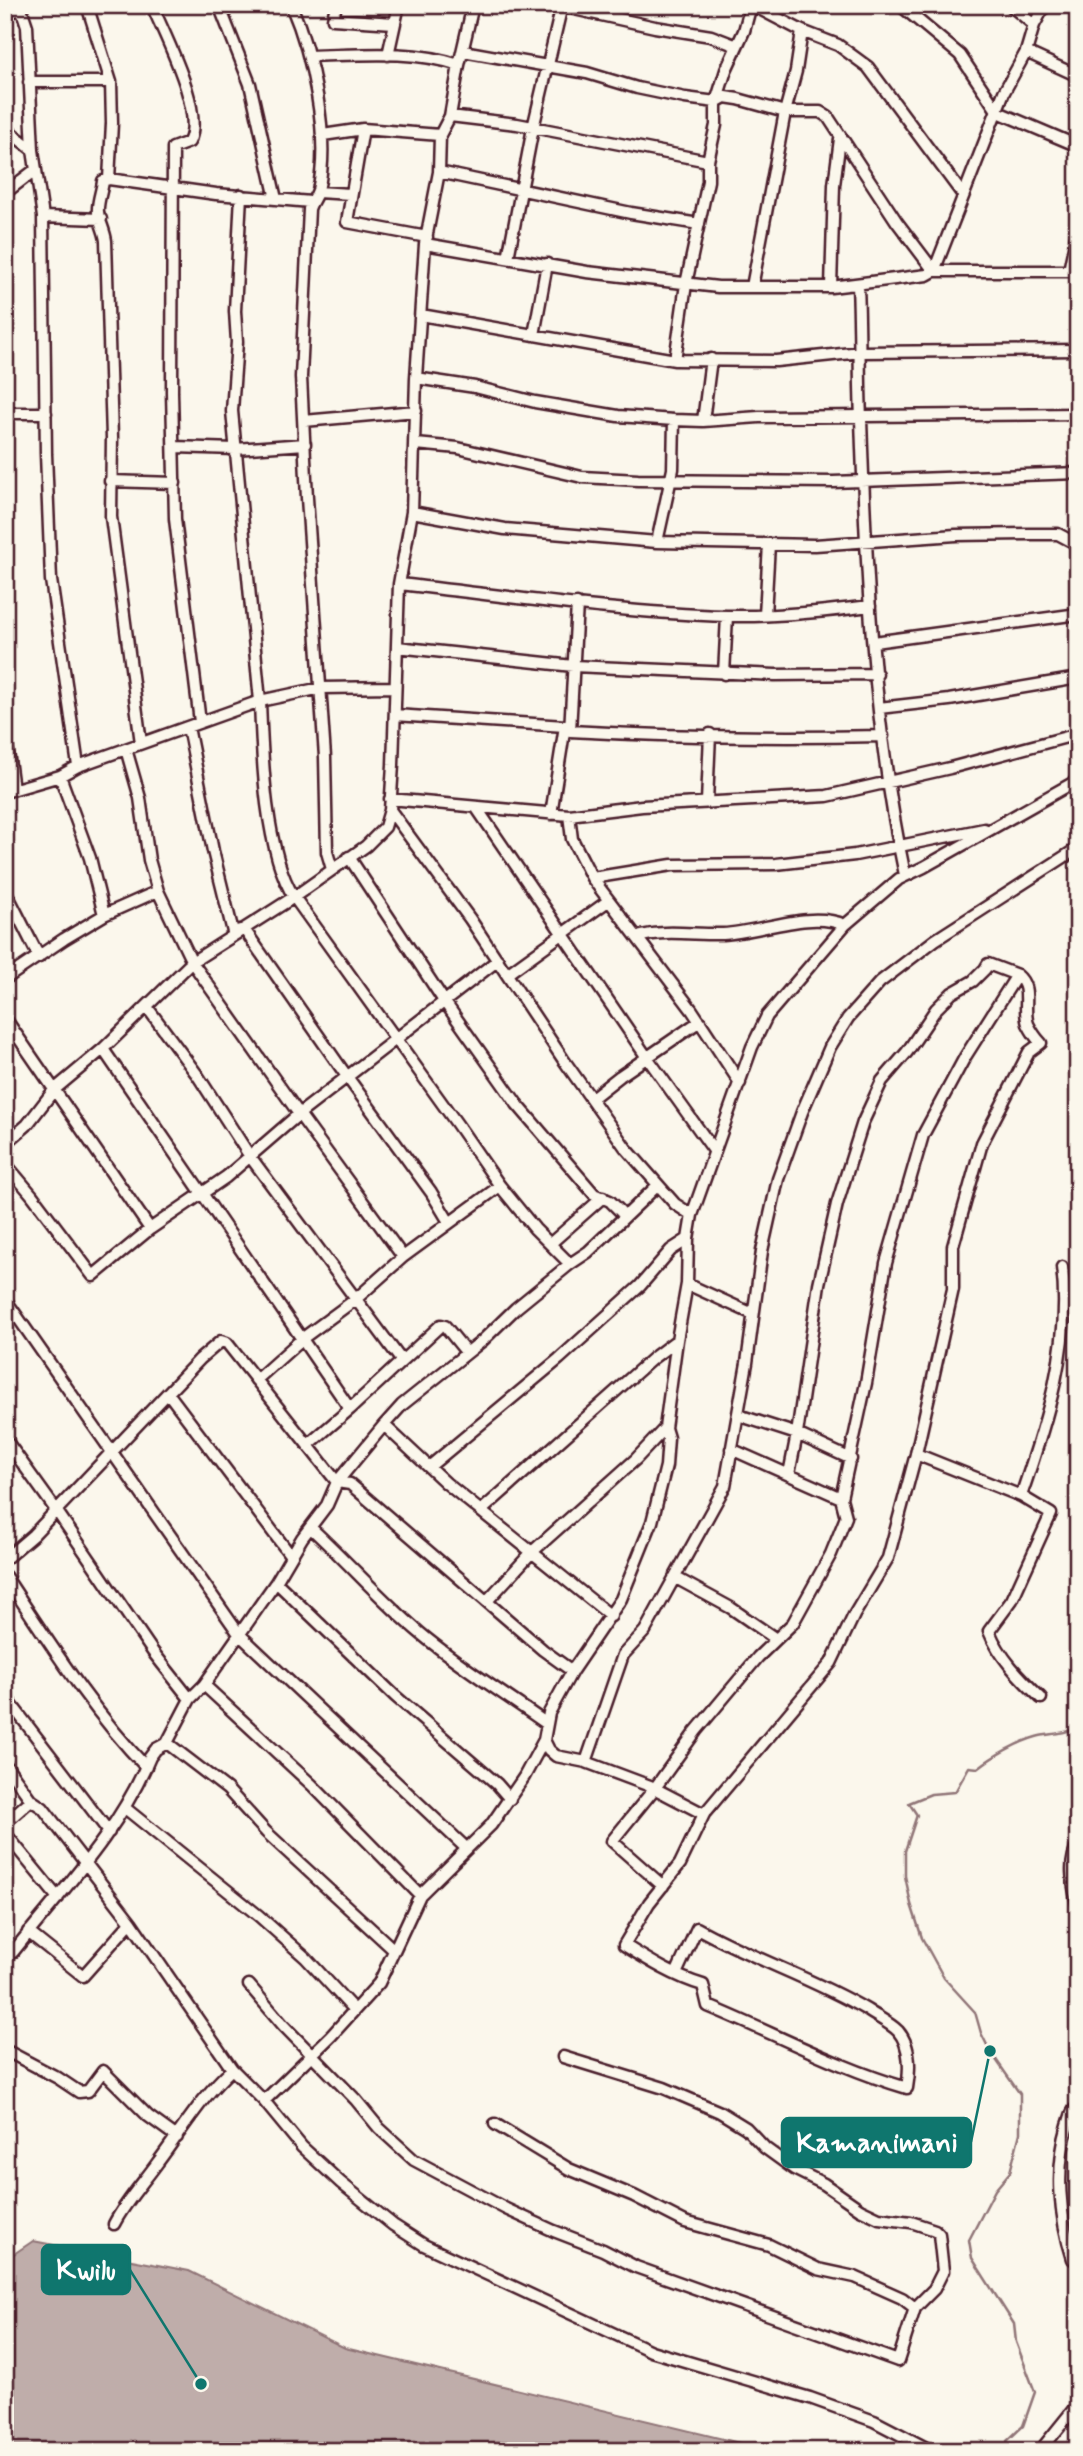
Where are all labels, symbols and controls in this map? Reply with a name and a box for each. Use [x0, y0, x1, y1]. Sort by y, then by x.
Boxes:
callout: Kamanimani [782, 2118, 971, 2167]
text: Kamanimani [796, 2126, 958, 2163]
callout: Kwilu [42, 2245, 130, 2294]
text: Kwilu [56, 2253, 116, 2290]

